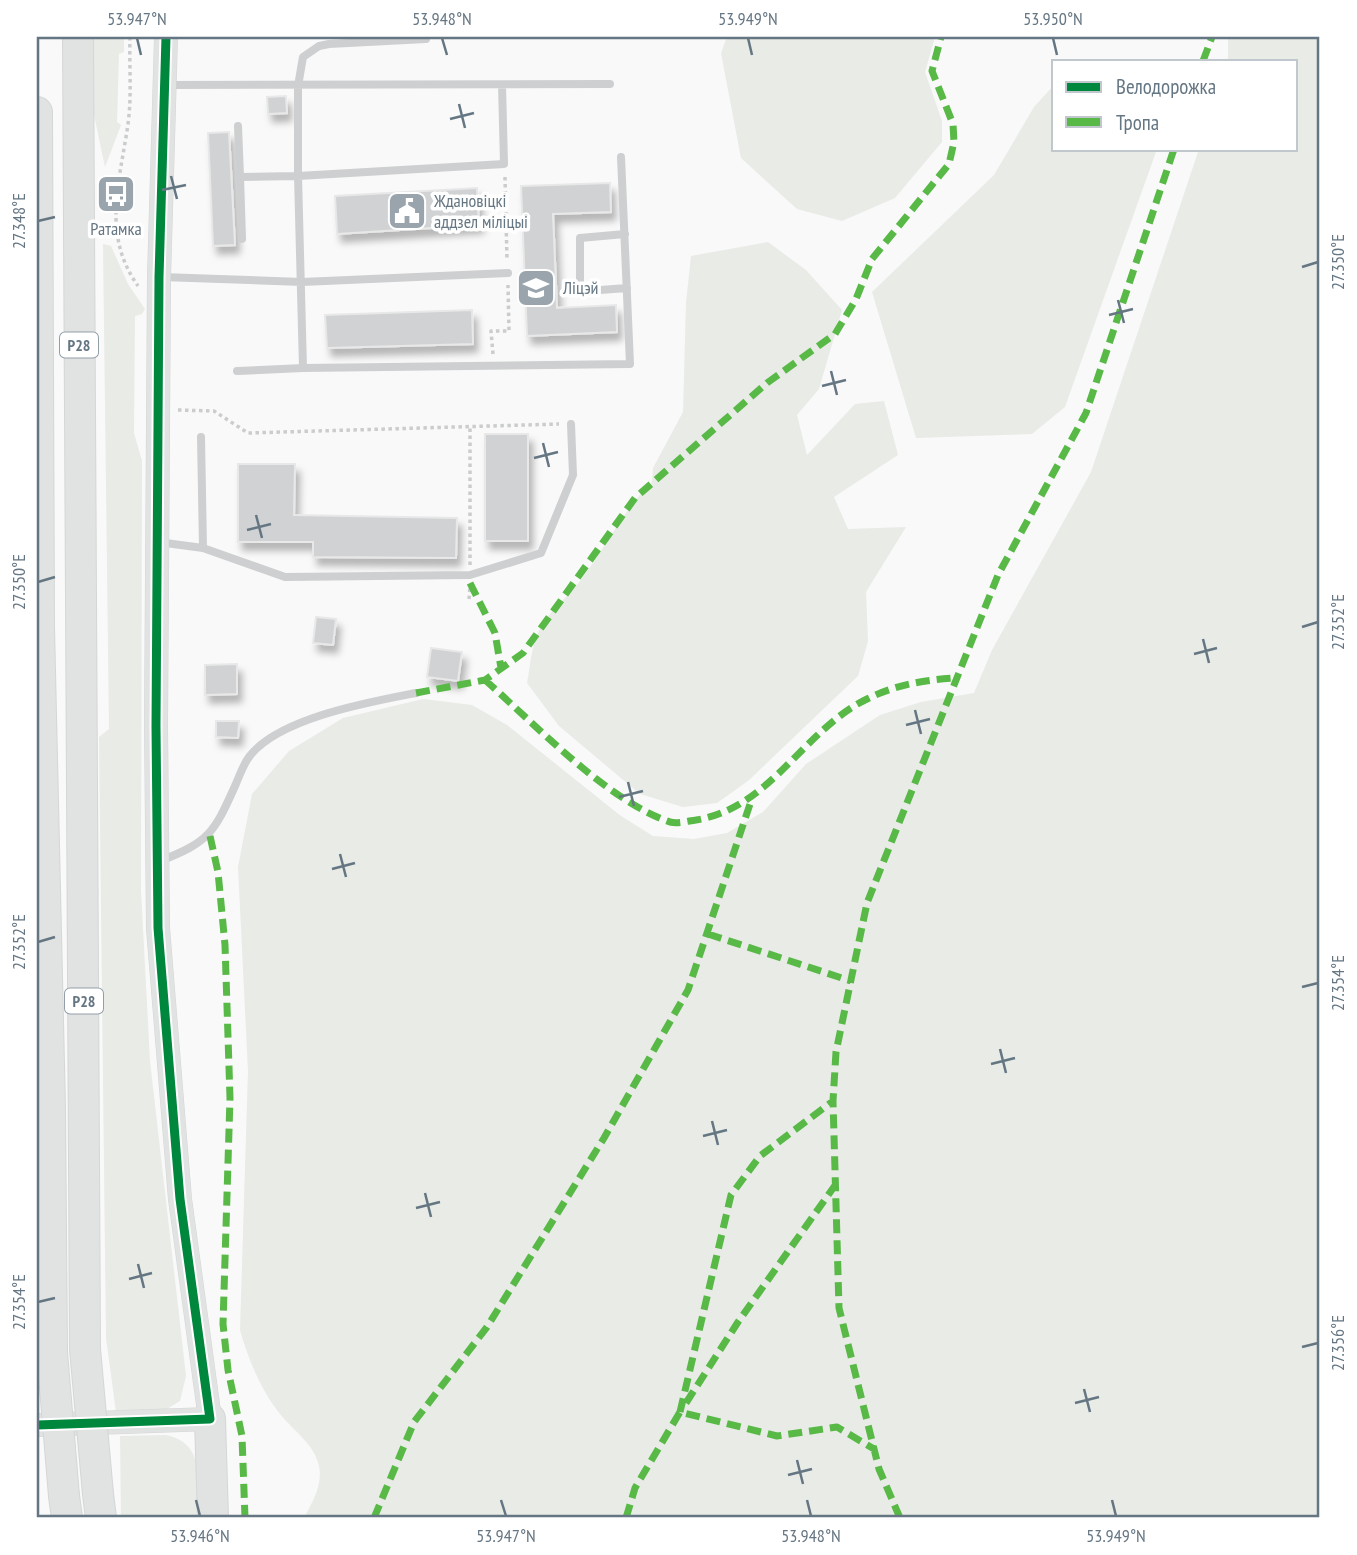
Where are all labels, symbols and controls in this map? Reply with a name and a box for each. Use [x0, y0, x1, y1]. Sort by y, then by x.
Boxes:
text: 53.947°N [107, 7, 167, 30]
text: 53.948°N [412, 7, 472, 30]
text: 53.949°N [718, 7, 778, 30]
text: 53.950°N [1023, 7, 1083, 30]
legend [1052, 60, 1298, 150]
text: Велодорожка [1116, 73, 1216, 100]
text: Тропа [1116, 109, 1159, 136]
bus stop icon: Ратамка [95, 173, 137, 215]
place label: Ждановіцкі аддзел міліцыі [433, 189, 528, 233]
public building icon: Ждановіцкі аддзел міліцыі [386, 190, 428, 232]
text: 27.348°E [7, 193, 30, 249]
place label: Ратамка [90, 217, 142, 240]
text: 27.350°E [1326, 234, 1349, 290]
school or university icon: Ліцэй [515, 267, 557, 309]
place label: Ліцэй [562, 276, 599, 299]
road number: Р28 [60, 332, 98, 358]
text: 27.350°E [7, 554, 30, 610]
text: 27.352°E [1326, 594, 1349, 650]
text: 27.352°E [7, 914, 30, 970]
text: 27.354°E [1326, 955, 1349, 1011]
road number: Р28 [65, 988, 103, 1014]
text: 27.354°E [7, 1274, 30, 1330]
text: 27.356°E [1326, 1315, 1349, 1371]
text: 53.946°N [170, 1524, 230, 1547]
text: 53.947°N [476, 1524, 536, 1547]
text: 53.948°N [781, 1524, 841, 1547]
text: 53.949°N [1086, 1524, 1146, 1547]

